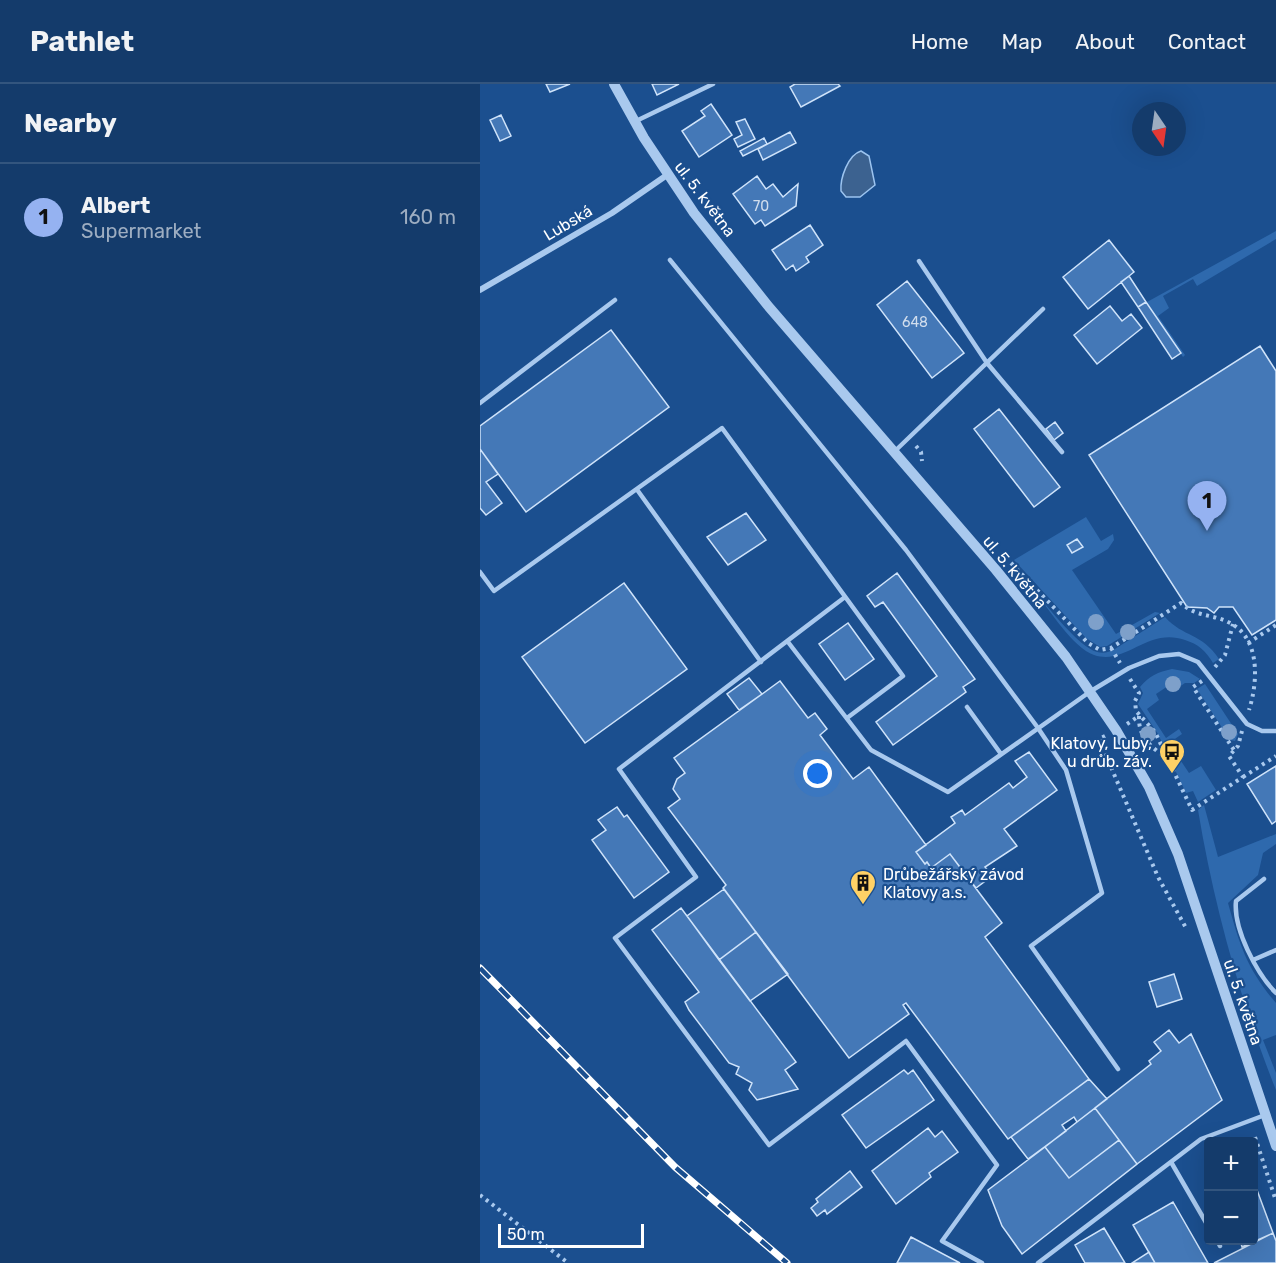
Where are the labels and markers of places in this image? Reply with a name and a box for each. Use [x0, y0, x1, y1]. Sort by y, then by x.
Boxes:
pin: 1 [1188, 482, 1226, 531]
place label: Klatovy, Luby, u drůb. záv. [1050, 734, 1152, 771]
bus stop icon: Klatovy, Luby, u drůb. záv. [1157, 737, 1187, 775]
place label: Drůbežářský závod Klatovy a.s. [883, 865, 1024, 902]
building icon: Drůbežářský závod Klatovy a.s. [848, 868, 878, 906]

